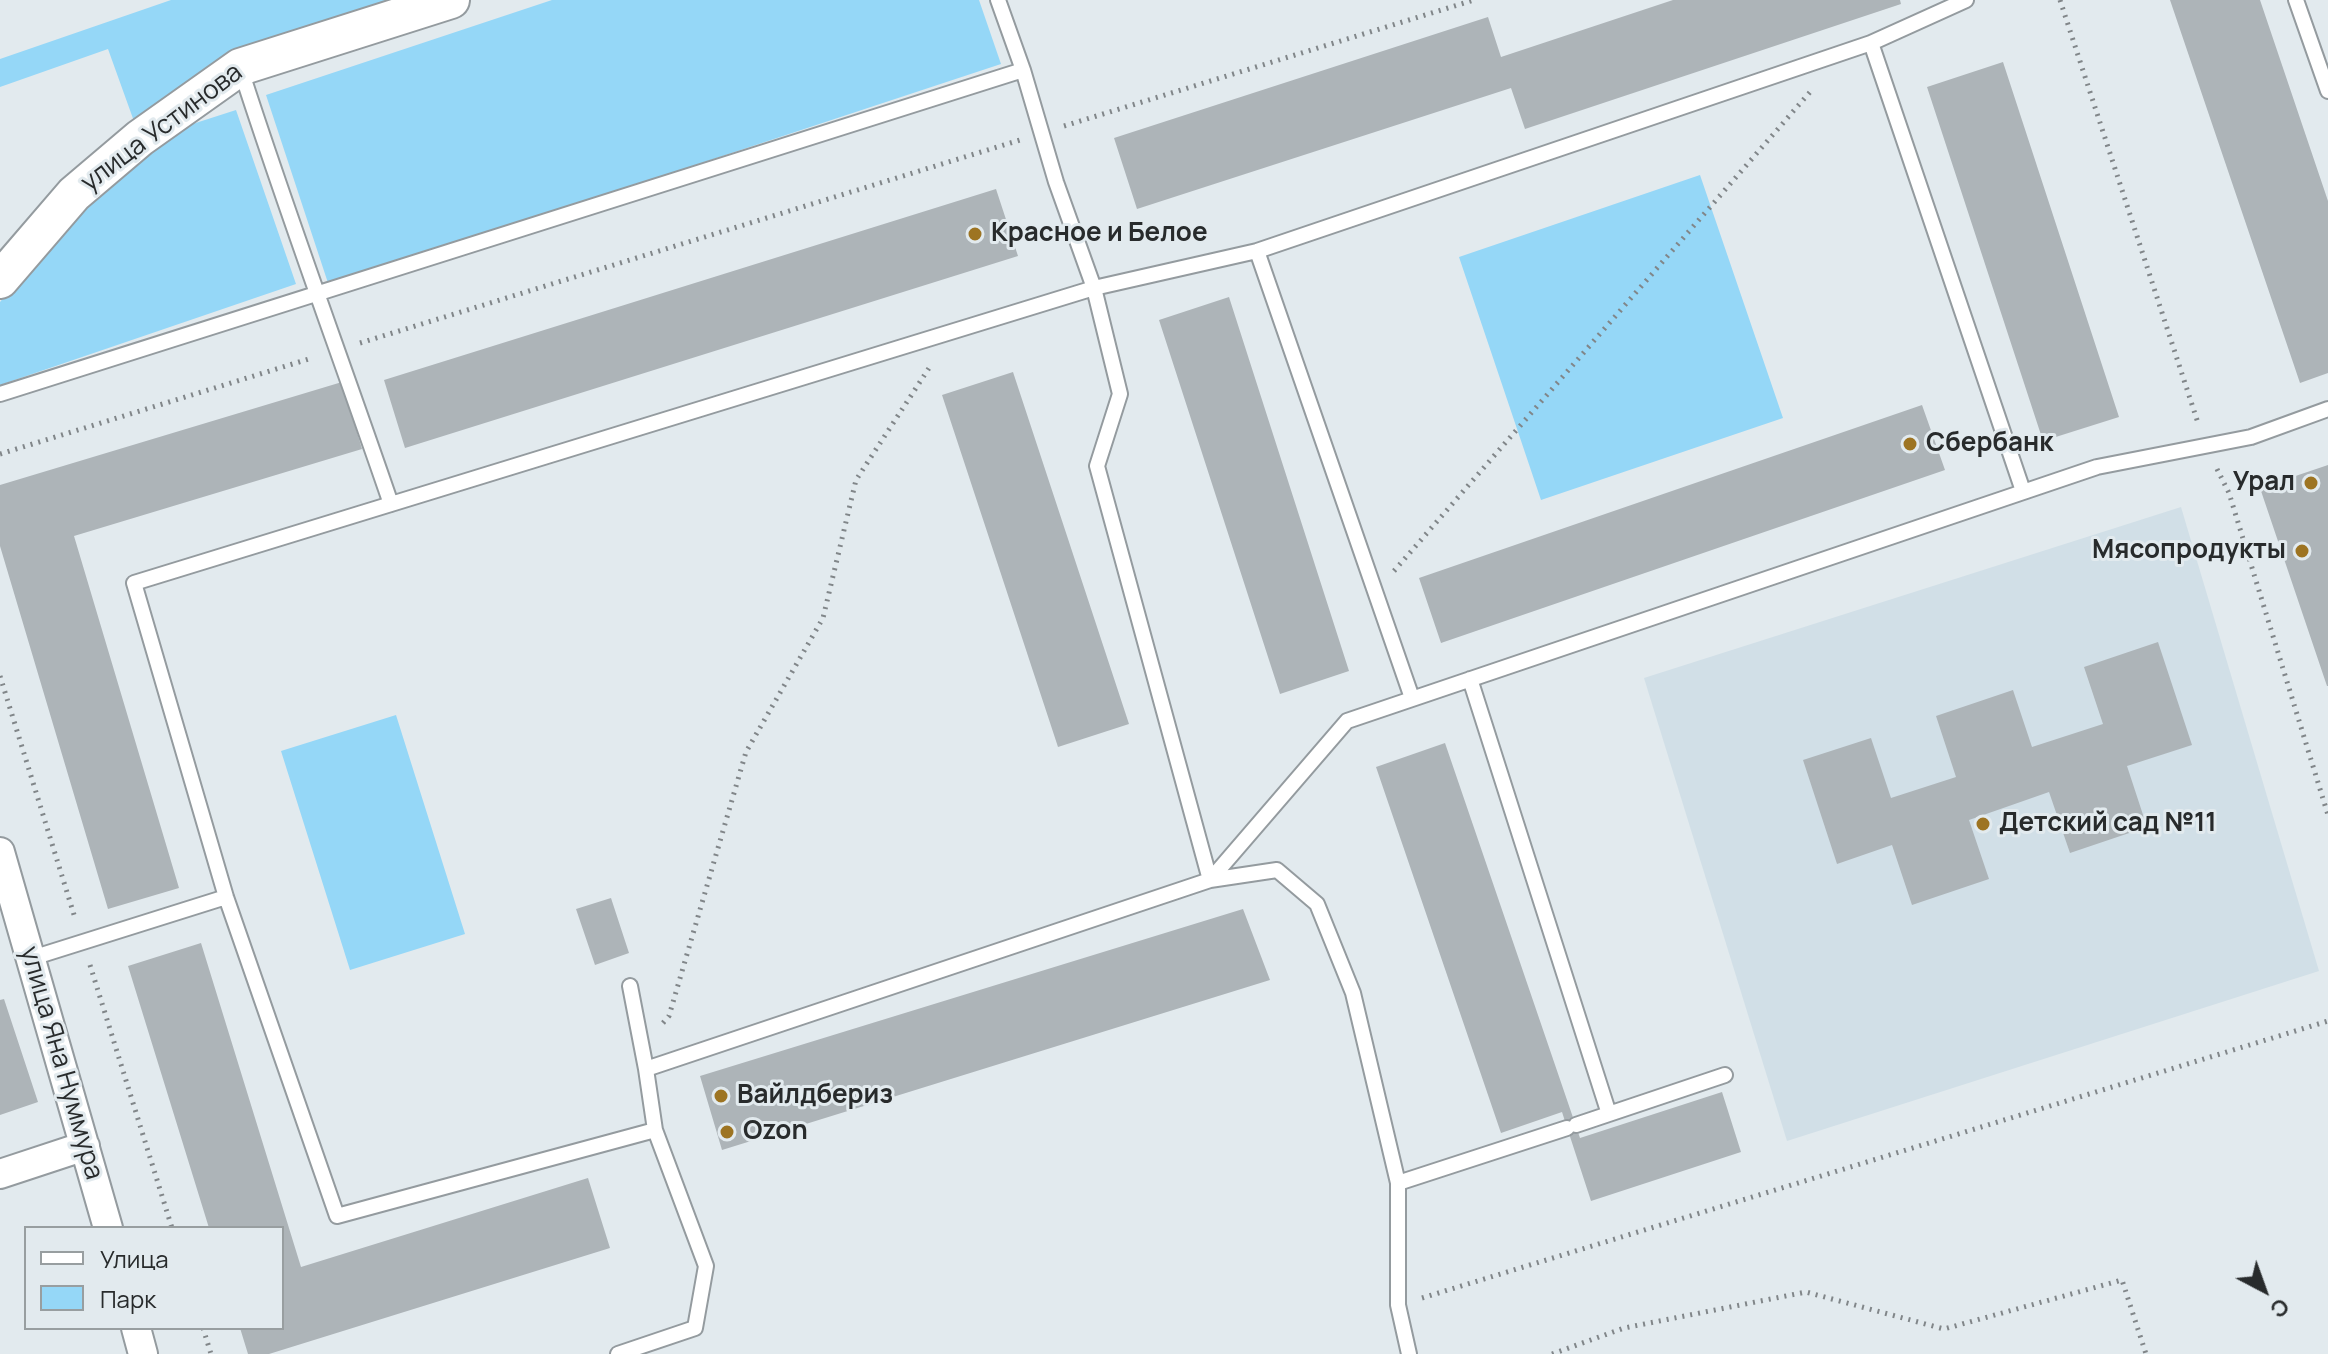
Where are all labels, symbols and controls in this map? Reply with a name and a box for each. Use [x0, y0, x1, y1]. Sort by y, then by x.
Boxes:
street label: улица Устинова [75, 57, 249, 199]
place label: Красное и Белое [991, 218, 1208, 250]
marker: Красное и Белое [966, 225, 984, 243]
place label: Сбербанк [1926, 428, 2053, 460]
marker: Сбербанк [1901, 435, 1919, 453]
place label: Урал [2233, 467, 2295, 499]
marker: Урал [2302, 474, 2320, 492]
place label: Мясопродукты [2092, 535, 2286, 567]
marker: Мясопродукты [2293, 542, 2311, 560]
place label: Детский сад №11 [1999, 808, 2217, 840]
marker: Детский сад №11 [1974, 815, 1992, 833]
street label: улица Яна Нуммура [13, 943, 109, 1183]
place label: Вайлдбериз [737, 1080, 893, 1112]
marker: Вайлдбериз [712, 1087, 730, 1105]
place label: Ozon [743, 1116, 808, 1148]
marker: Ozon [718, 1123, 736, 1141]
legend [24, 1226, 284, 1330]
text: Улица [100, 1242, 169, 1275]
north arrow [2224, 1250, 2304, 1330]
text: Парк [100, 1282, 156, 1315]
text: С [2264, 1291, 2296, 1325]

